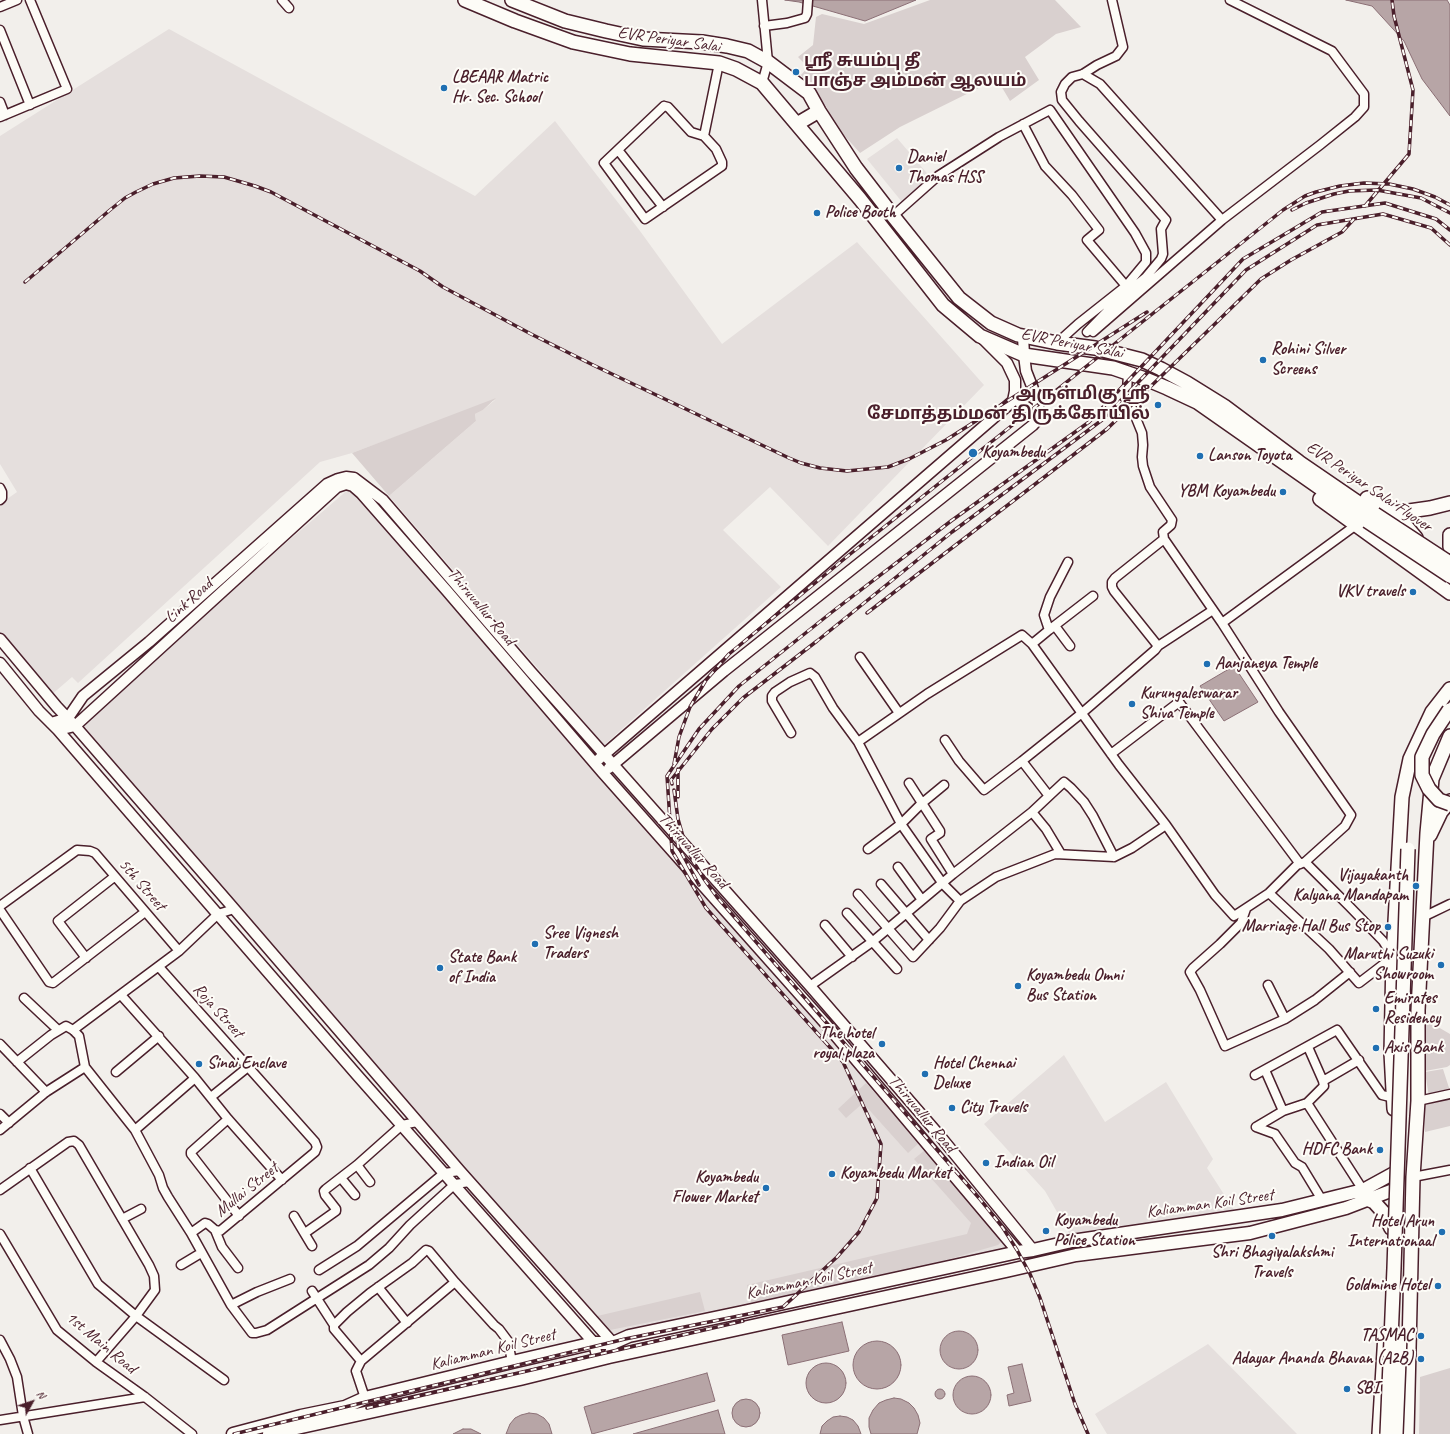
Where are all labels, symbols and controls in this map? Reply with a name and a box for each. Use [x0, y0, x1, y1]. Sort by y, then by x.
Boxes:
street label: EVR Periyar Salai [616, 23, 722, 57]
place label: ஶ்ரீ சுயம்பு தீ பாஞ்ச அம்மன் ஆலயம் [804, 52, 1026, 92]
marker: ஶ்ரீ சுயம்பு தீ பாஞ்ச அம்மன் ஆலயம் [791, 67, 801, 77]
place label: LBEAAR Matric Hr. Sec. School [452, 68, 548, 108]
marker: LBEAAR Matric Hr. Sec. School [439, 83, 449, 93]
place label: Daniel Thomas HSS [907, 148, 983, 188]
marker: Daniel Thomas HSS [894, 163, 904, 173]
place label: Police Booth [825, 203, 896, 223]
marker: Police Booth [812, 208, 822, 218]
street label: EVR Periyar Salai [1019, 324, 1125, 364]
place label: Rohini Silver Screens [1271, 340, 1345, 380]
marker: Rohini Silver Screens [1258, 355, 1268, 365]
place label: அருள்மிகு ஸ்ரீ சேமாத்தம்மன் திருக்கோயில் [867, 385, 1150, 425]
marker: அருள்மிகு ஸ்ரீ சேமாத்தம்மன் திருக்கோயில் [1153, 400, 1163, 410]
street label: EVR Periyar Salai Flyover [1302, 437, 1436, 537]
place label: Koyambedu [982, 443, 1045, 463]
place label: Lanson Toyota [1208, 446, 1292, 466]
marker: Koyambedu [967, 447, 979, 459]
marker: Lanson Toyota [1195, 451, 1205, 461]
place label: YBM Koyambedu [1178, 482, 1275, 502]
marker: YBM Koyambedu [1278, 487, 1288, 497]
street label: Thiruvallur Road [443, 564, 519, 650]
street label: Link Road [161, 574, 217, 628]
place label: VKV travels [1336, 582, 1405, 602]
marker: VKV travels [1408, 587, 1418, 597]
place label: Aanjaneya Temple [1215, 654, 1317, 674]
marker: Aanjaneya Temple [1202, 659, 1212, 669]
place label: Kurungaleswarar Shiva Temple [1140, 684, 1237, 724]
marker: Kurungaleswarar Shiva Temple [1127, 699, 1137, 709]
street label: Thiruvallur Road [654, 809, 732, 893]
street label: 5th Street [114, 855, 170, 915]
place label: Vijayakanth Kalyana Mandapam [1293, 866, 1408, 906]
marker: Vijayakanth Kalyana Mandapam [1411, 881, 1421, 891]
place label: Marriage Hall Bus Stop [1242, 917, 1380, 937]
marker: Marriage Hall Bus Stop [1383, 922, 1393, 932]
place label: Sree Vignesh Traders [543, 924, 618, 964]
marker: Sree Vignesh Traders [530, 939, 540, 949]
place label: Maruthi Suzuki Showroom [1343, 945, 1433, 985]
place label: State Bank of India [448, 948, 516, 988]
marker: Maruthi Suzuki Showroom [1436, 960, 1446, 970]
marker: State Bank of India [435, 963, 445, 973]
place label: Koyambedu Omni Bus Station [1026, 966, 1123, 1006]
street label: Roja Street [188, 980, 248, 1042]
marker: Koyambedu Omni Bus Station [1013, 981, 1023, 991]
place label: Emirates Residency [1384, 989, 1440, 1029]
marker: Emirates Residency [1371, 1004, 1381, 1014]
place label: The hotel royal plaza [812, 1024, 874, 1064]
place label: Axis Bank [1384, 1038, 1443, 1058]
marker: The hotel royal plaza [877, 1039, 887, 1049]
marker: Axis Bank [1371, 1043, 1381, 1053]
place label: Sinai Enclave [207, 1054, 286, 1074]
place label: Hotel Chennai Deluxe [933, 1054, 1015, 1094]
marker: Sinai Enclave [194, 1059, 204, 1069]
marker: Hotel Chennai Deluxe [920, 1069, 930, 1079]
street label: Thiruvallur Road [884, 1071, 960, 1157]
place label: City Travels [960, 1098, 1027, 1118]
marker: City Travels [947, 1103, 957, 1113]
place label: HDFC Bank [1302, 1140, 1372, 1160]
marker: HDFC Bank [1375, 1145, 1385, 1155]
place label: Indian Oil [994, 1153, 1053, 1173]
street label: Mullai Street [211, 1158, 283, 1222]
marker: Indian Oil [981, 1158, 991, 1168]
place label: Koyambedu Market [840, 1164, 951, 1184]
place label: Koyambedu Flower Market [672, 1168, 758, 1208]
marker: Koyambedu Market [827, 1169, 837, 1179]
marker: Koyambedu Flower Market [761, 1183, 771, 1193]
street label: Kaliamman Koil Street [1145, 1185, 1275, 1223]
place label: Koyambedu Police Station [1054, 1211, 1135, 1251]
place label: Hotel Arun Internationaal [1347, 1212, 1434, 1252]
marker: Koyambedu Police Station [1041, 1226, 1051, 1236]
marker: Hotel Arun Internationaal [1437, 1227, 1447, 1237]
marker: Shri Bhagiyalakshmi Travels [1267, 1231, 1277, 1241]
place label: Shri Bhagiyalakshmi Travels [1211, 1243, 1333, 1283]
street label: Kaliamman Koil Street [744, 1258, 874, 1304]
place label: Goldmine Hotel [1345, 1276, 1430, 1296]
marker: Goldmine Hotel [1433, 1281, 1443, 1291]
street label: 1st Main Road [61, 1307, 141, 1379]
street label: Kaliamman Koil Street [428, 1325, 558, 1375]
place label: TASMAC [1361, 1326, 1413, 1346]
marker: TASMAC [1416, 1331, 1426, 1341]
place label: Adayar Ananda Bhavan (A2B) [1232, 1349, 1413, 1369]
marker: Adayar Ananda Bhavan (A2B) [1416, 1354, 1426, 1364]
place label: SBI [1355, 1379, 1379, 1399]
north arrow [12, 1382, 52, 1422]
marker: SBI [1342, 1384, 1352, 1394]
text: N [34, 1387, 49, 1401]

